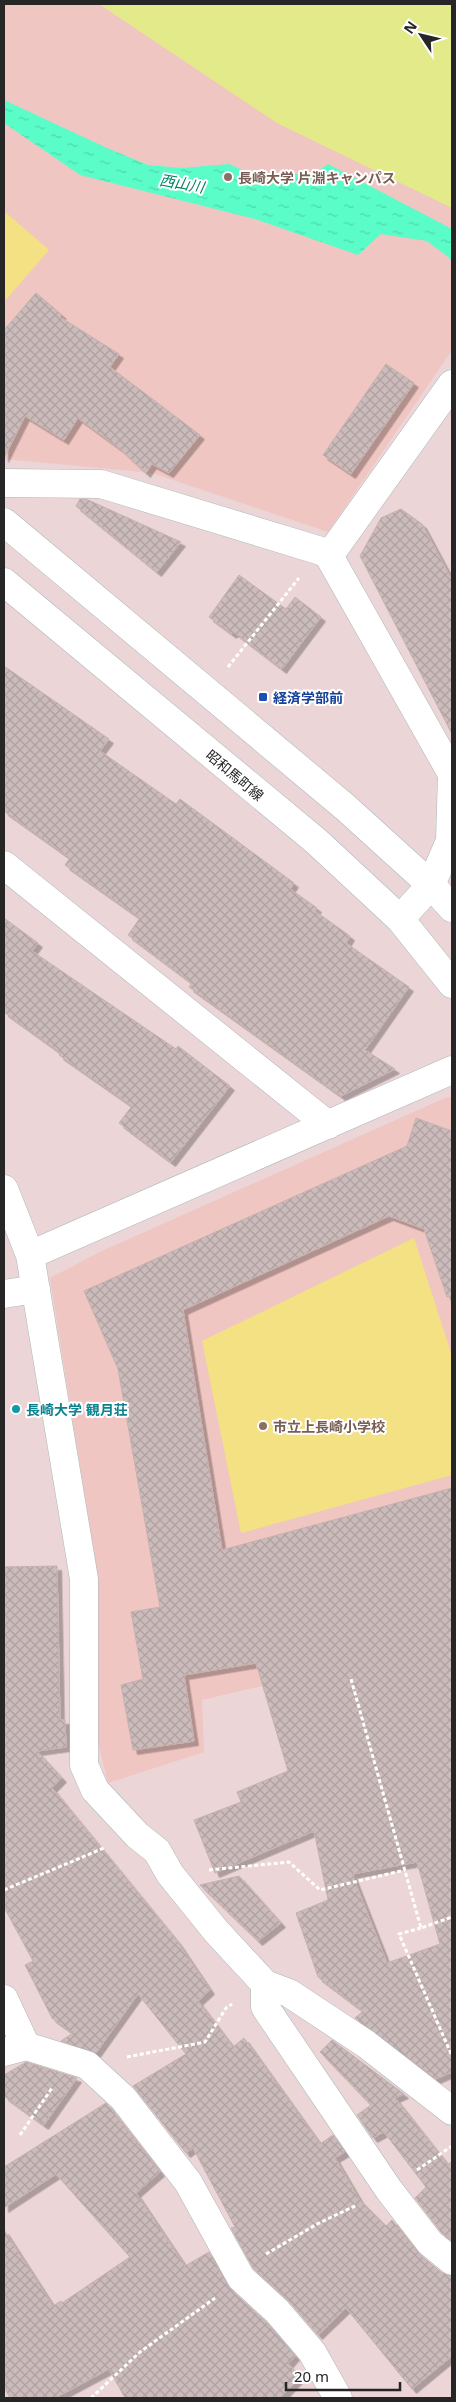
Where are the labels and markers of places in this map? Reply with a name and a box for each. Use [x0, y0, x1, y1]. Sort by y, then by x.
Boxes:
place label: 長崎大学 片淵キャンパス [238, 168, 396, 187]
marker: 長崎大学 片淵キャンパス [222, 171, 234, 183]
place label: 経済学部前 [273, 688, 343, 707]
marker: 経済学部前 [257, 691, 269, 703]
place label: 長崎大学 観月荘 [26, 1400, 128, 1419]
marker: 長崎大学 観月荘 [10, 1403, 22, 1415]
place label: 市立上長崎小学校 [273, 1417, 385, 1436]
marker: 市立上長崎小学校 [257, 1420, 269, 1432]

